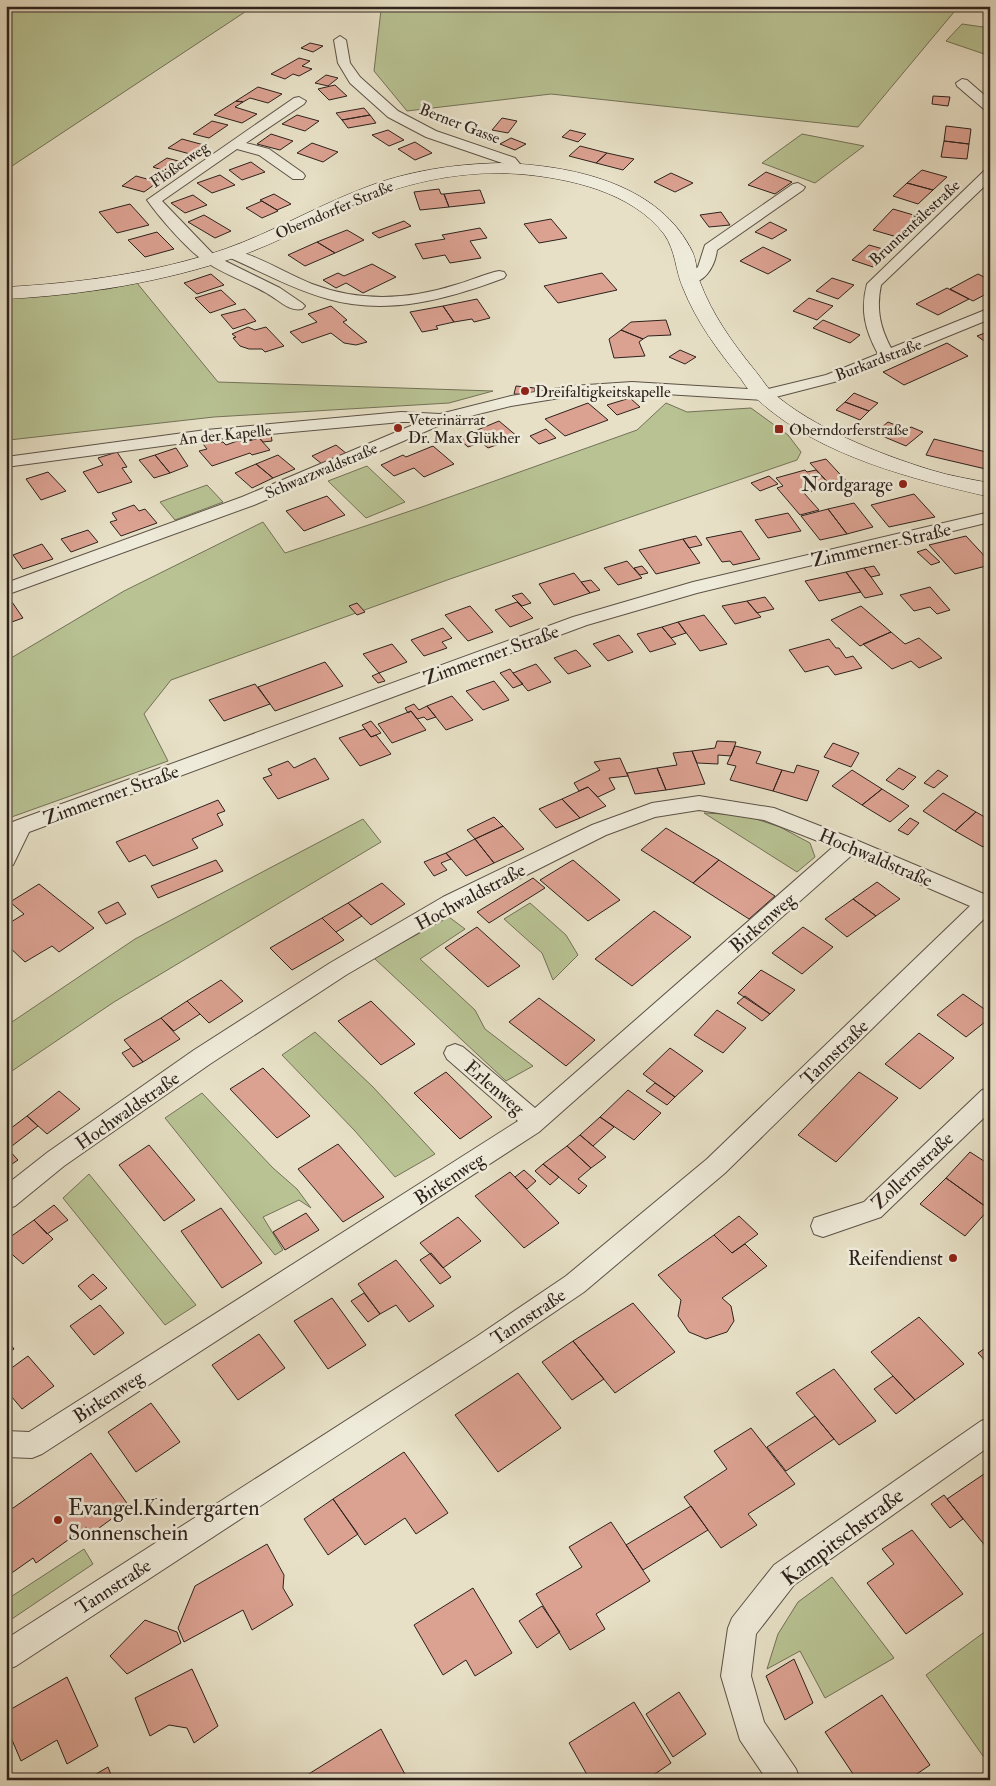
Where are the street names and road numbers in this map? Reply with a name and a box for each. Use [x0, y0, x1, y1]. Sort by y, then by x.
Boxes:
street label: Berner Gasse [416, 99, 503, 149]
street label: Flößerweg [146, 137, 214, 192]
street label: Brunnentälestraße [865, 175, 965, 270]
street label: Oberndorfer Straße [272, 176, 397, 244]
street label: Burkardstraße [832, 334, 925, 386]
street label: An der Kapelle [177, 420, 273, 451]
street label: Schwarzwaldstraße [262, 438, 381, 504]
street label: Zimmerner Straße [809, 517, 953, 573]
street label: Zimmerner Straße [420, 619, 562, 691]
street label: Zimmerner Straße [40, 759, 182, 831]
street label: Hochwaldstraße [815, 823, 936, 893]
street label: Hochwaldstraße [411, 858, 530, 936]
street label: Birkenweg [725, 887, 801, 958]
street label: Tannstraße [796, 1014, 874, 1091]
street label: Erlenweg [459, 1055, 530, 1121]
street label: Hochwaldstraße [71, 1066, 184, 1155]
street label: Zollernstraße [867, 1127, 959, 1215]
street label: Birkenweg [410, 1147, 490, 1211]
street label: Tannstraße [487, 1283, 571, 1351]
street label: Birkenweg [69, 1365, 149, 1429]
street label: Kampitschstraße [776, 1482, 910, 1593]
street label: Tannstraße [71, 1554, 156, 1620]

